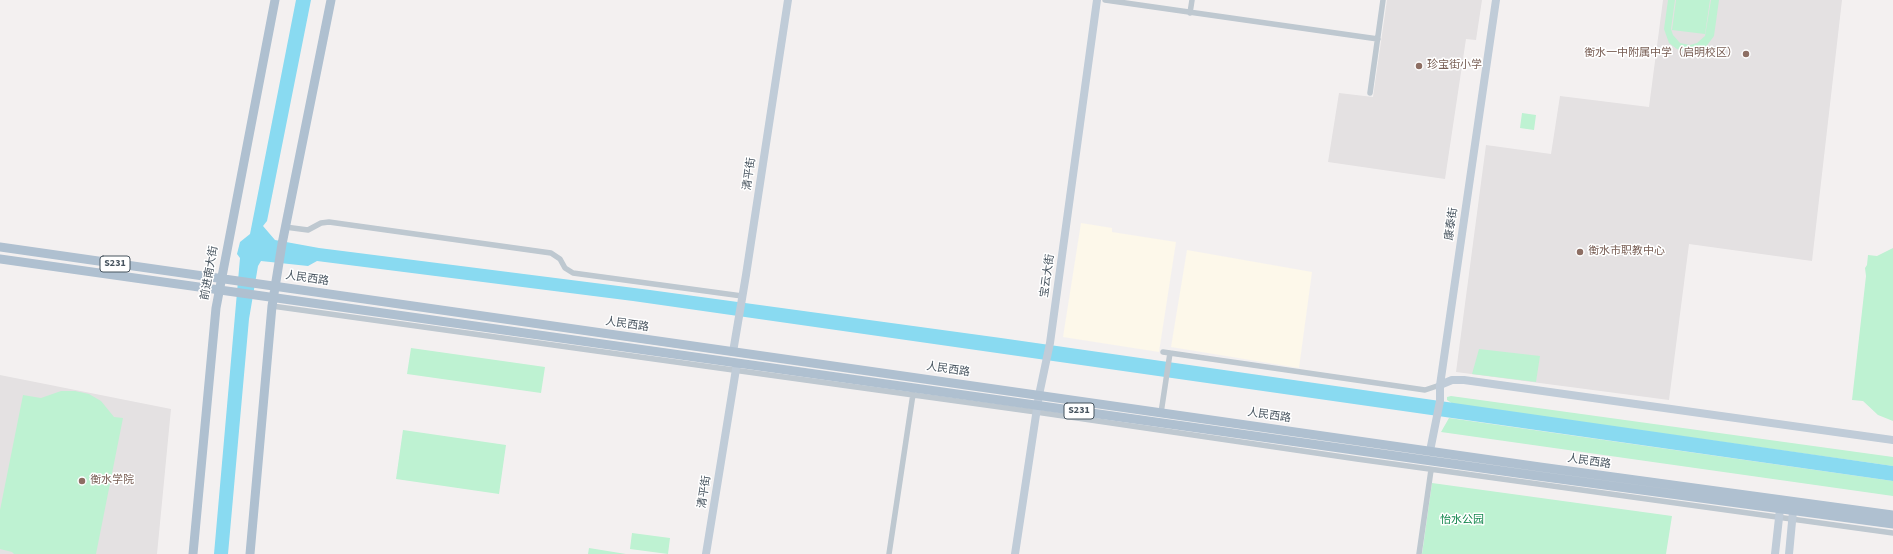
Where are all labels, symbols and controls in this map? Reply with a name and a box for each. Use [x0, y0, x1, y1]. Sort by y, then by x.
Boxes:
place label: 衡水一中附属中学（启明校区） [1584, 47, 1738, 61]
marker: 衡水一中附属中学（启明校区） [1741, 49, 1751, 59]
place label: 珍宝街小学 [1427, 59, 1482, 73]
marker: 珍宝街小学 [1414, 61, 1424, 71]
street label: 清平街 [741, 157, 759, 191]
street label: 康泰街 [1443, 207, 1461, 241]
street label: 前进南大街 [199, 245, 221, 301]
place label: 衡水市职教中心 [1588, 245, 1665, 259]
marker: 衡水市职教中心 [1575, 247, 1585, 257]
street label: 宝云大街 [1038, 253, 1058, 299]
road number: S231 [100, 256, 130, 272]
street label: 人民西路 [284, 269, 330, 289]
street label: 人民西路 [604, 315, 650, 335]
street label: 人民西路 [925, 360, 971, 380]
road number: S231 [1064, 403, 1094, 419]
street label: 人民西路 [1246, 406, 1292, 426]
street label: 人民西路 [1566, 452, 1612, 472]
place label: 衡水学院 [90, 474, 134, 488]
street label: 清平街 [696, 475, 714, 509]
marker: 衡水学院 [77, 476, 87, 486]
park label: 怡水公园 [1440, 514, 1484, 528]

